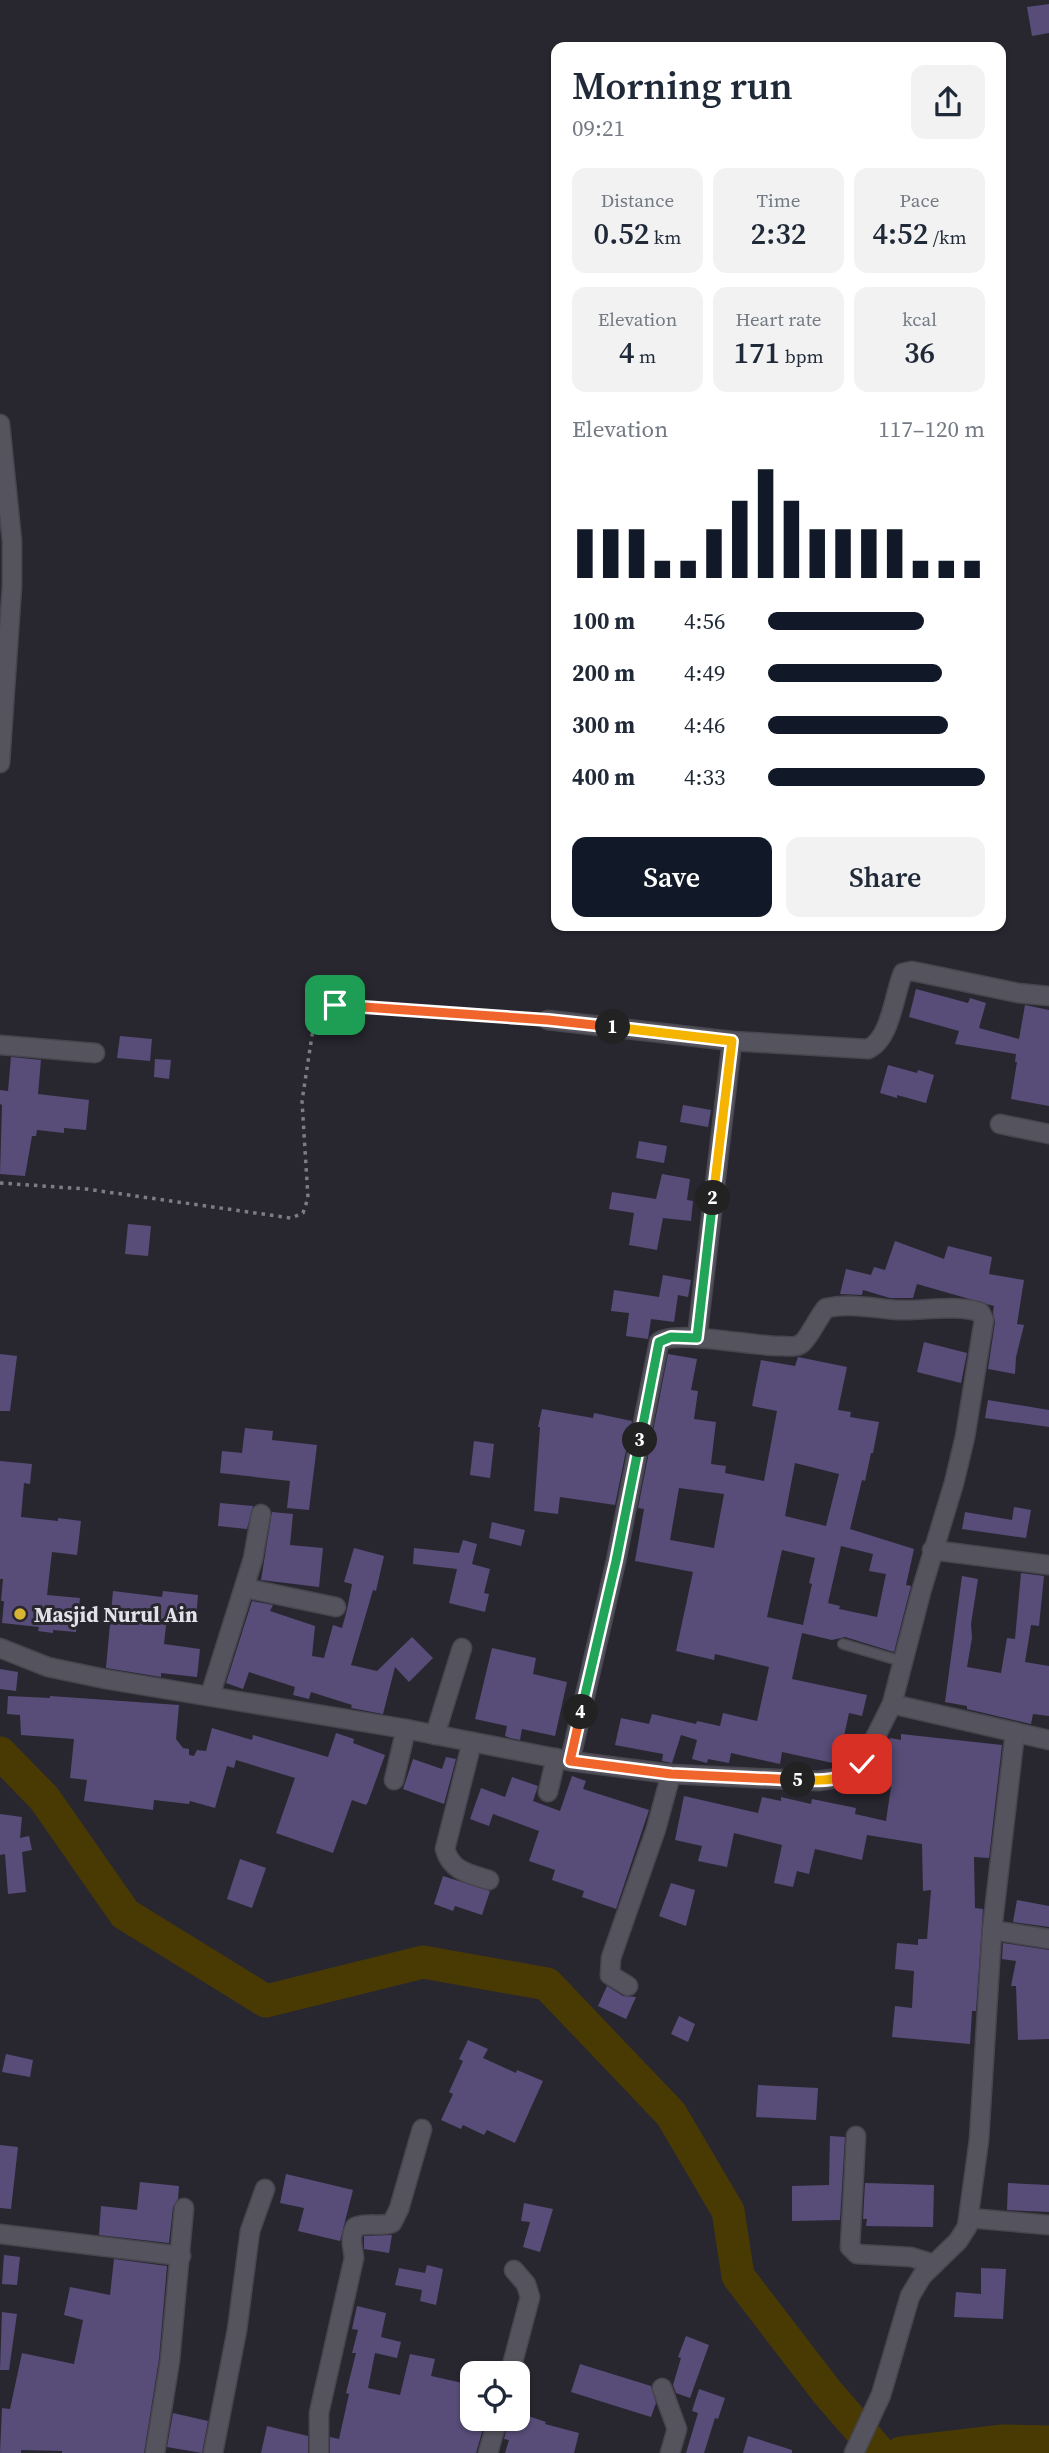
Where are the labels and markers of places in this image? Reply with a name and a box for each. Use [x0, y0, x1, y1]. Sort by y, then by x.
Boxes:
pin [305, 975, 365, 1035]
pin: 1 [596, 1010, 630, 1044]
pin: 2 [696, 1180, 730, 1216]
pin: 3 [622, 1422, 658, 1458]
place label: Masjid Nurul Ain [34, 1600, 198, 1629]
marker: Masjid Nurul Ain [12, 1606, 28, 1622]
pin: 4 [564, 1694, 598, 1730]
pin [832, 1734, 892, 1794]
pin: 5 [780, 1762, 816, 1798]

